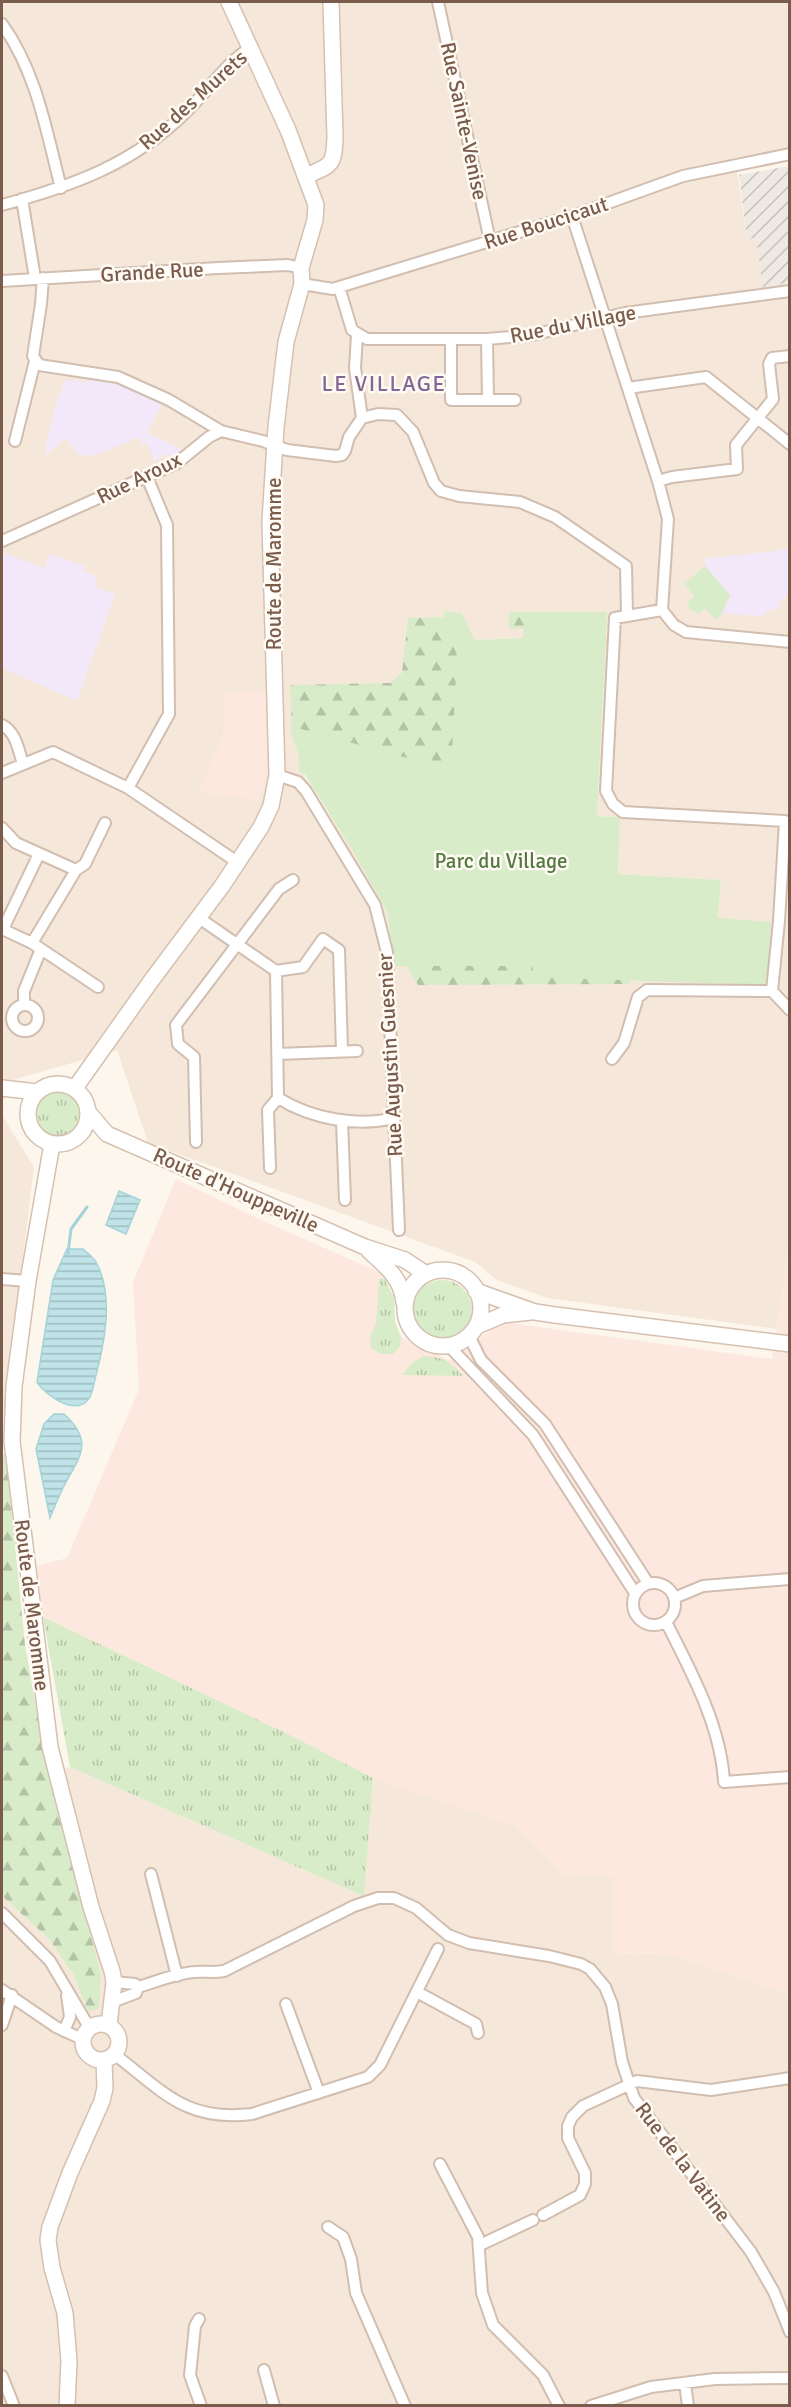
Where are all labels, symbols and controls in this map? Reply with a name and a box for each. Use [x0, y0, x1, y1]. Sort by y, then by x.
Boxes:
street label: Rue Sainte-Venise [435, 40, 493, 202]
street label: Rue des Murets [133, 45, 253, 155]
street label: Rue Boucicaut [481, 191, 611, 255]
street label: Grande Rue [100, 256, 204, 288]
street label: Rue du Village [508, 299, 638, 349]
district label: LE VILLAGE [322, 370, 446, 397]
street label: Rue Aroux [92, 446, 186, 510]
street label: Route de Maromme [261, 477, 287, 651]
park label: Parc du Village [434, 848, 568, 874]
street label: Rue Augustin Guesnier [372, 952, 408, 1157]
street label: Route d'Houppeville [149, 1142, 323, 1238]
street label: Route de Maromme [9, 1517, 55, 1693]
street label: Rue de la Vatine [630, 2097, 736, 2227]

